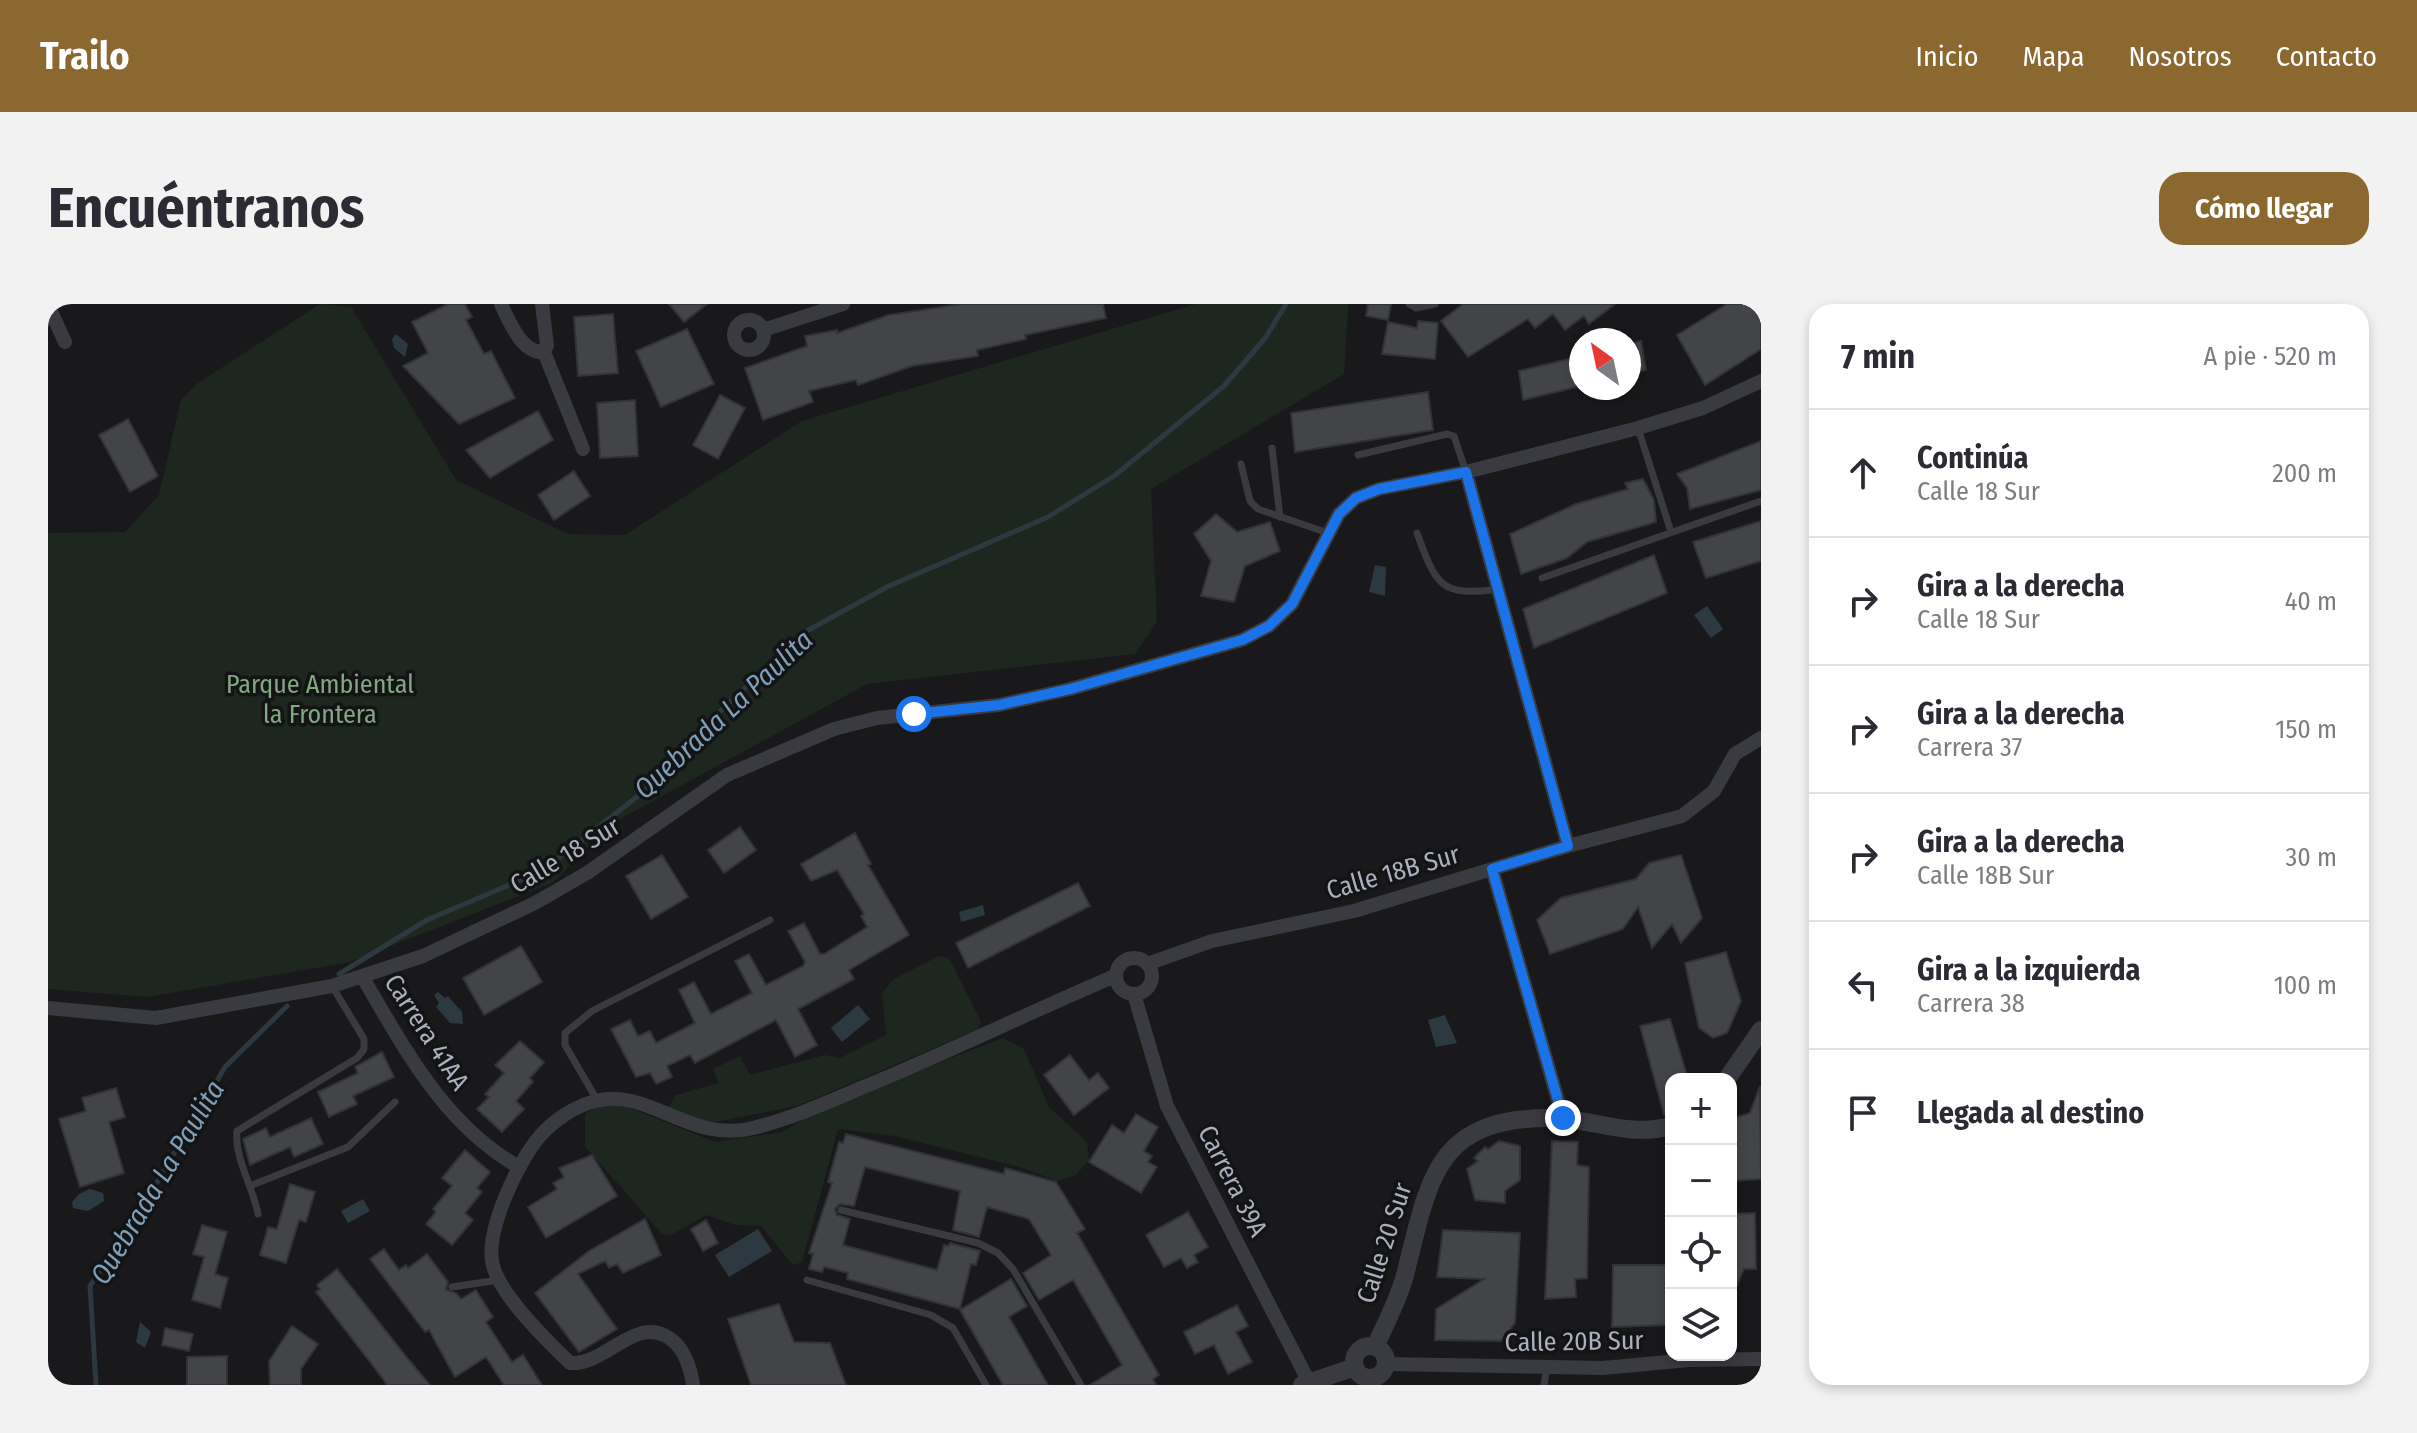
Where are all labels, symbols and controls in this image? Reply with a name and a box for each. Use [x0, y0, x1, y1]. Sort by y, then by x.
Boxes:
text: Trailo [40, 33, 130, 79]
text: Inicio [1916, 40, 1978, 73]
text: Mapa [2022, 40, 2084, 73]
text: Nosotros [2128, 40, 2232, 73]
text: Contacto [2276, 40, 2377, 73]
button: Cómo llegar [2159, 172, 2369, 245]
text: Encuéntranos [48, 175, 364, 242]
north arrow [1569, 328, 1641, 400]
text: 7 min [1841, 336, 1915, 377]
text: A pie · 520 m [2203, 341, 2337, 372]
text: Continúa [1917, 440, 2028, 476]
icon: ahead [1841, 451, 1885, 495]
text: 200 m [2272, 458, 2337, 489]
text: Calle 18 Sur [1917, 476, 2040, 507]
text: Gira a la derecha [1917, 568, 2125, 604]
icon: right [1841, 579, 1885, 623]
text: 40 m [2285, 586, 2337, 617]
text: Calle 18 Sur [1917, 604, 2040, 635]
water label: Quebrada La Paulita [627, 623, 819, 806]
park label: Parque Ambiental la Frontera [226, 669, 414, 730]
route start [896, 696, 932, 732]
text: Gira a la derecha [1917, 696, 2125, 732]
icon: right [1841, 707, 1885, 751]
text: 150 m [2275, 714, 2337, 745]
text: Carrera 37 [1917, 732, 2022, 763]
street label: Calle 18 Sur [505, 811, 626, 900]
text: Gira a la derecha [1917, 824, 2125, 860]
icon: right [1841, 835, 1885, 879]
street label: Calle 18B Sur [1323, 839, 1463, 906]
text: 30 m [2286, 842, 2337, 873]
text: Calle 18B Sur [1917, 860, 2054, 891]
text: Gira a la izquierda [1917, 952, 2140, 988]
icon: left [1841, 963, 1885, 1007]
street label: Carrera 41AA [378, 969, 476, 1096]
text: 100 m [2274, 970, 2337, 1001]
text: Carrera 38 [1917, 988, 2025, 1019]
map controls [1665, 1073, 1737, 1361]
button: + [1665, 1073, 1737, 1145]
water label: Quebrada La Paulita [84, 1074, 231, 1290]
icon: arrive [1841, 1091, 1885, 1135]
text: Llegada al destino [1917, 1095, 2144, 1131]
route end [1545, 1100, 1581, 1136]
street label: Carrera 39A [1191, 1120, 1274, 1242]
button: − [1665, 1145, 1737, 1217]
street label: Calle 20 Sur [1350, 1179, 1418, 1307]
button: locate [1665, 1217, 1737, 1289]
button: layers [1665, 1289, 1737, 1361]
street label: Calle 20B Sur [1504, 1325, 1644, 1358]

